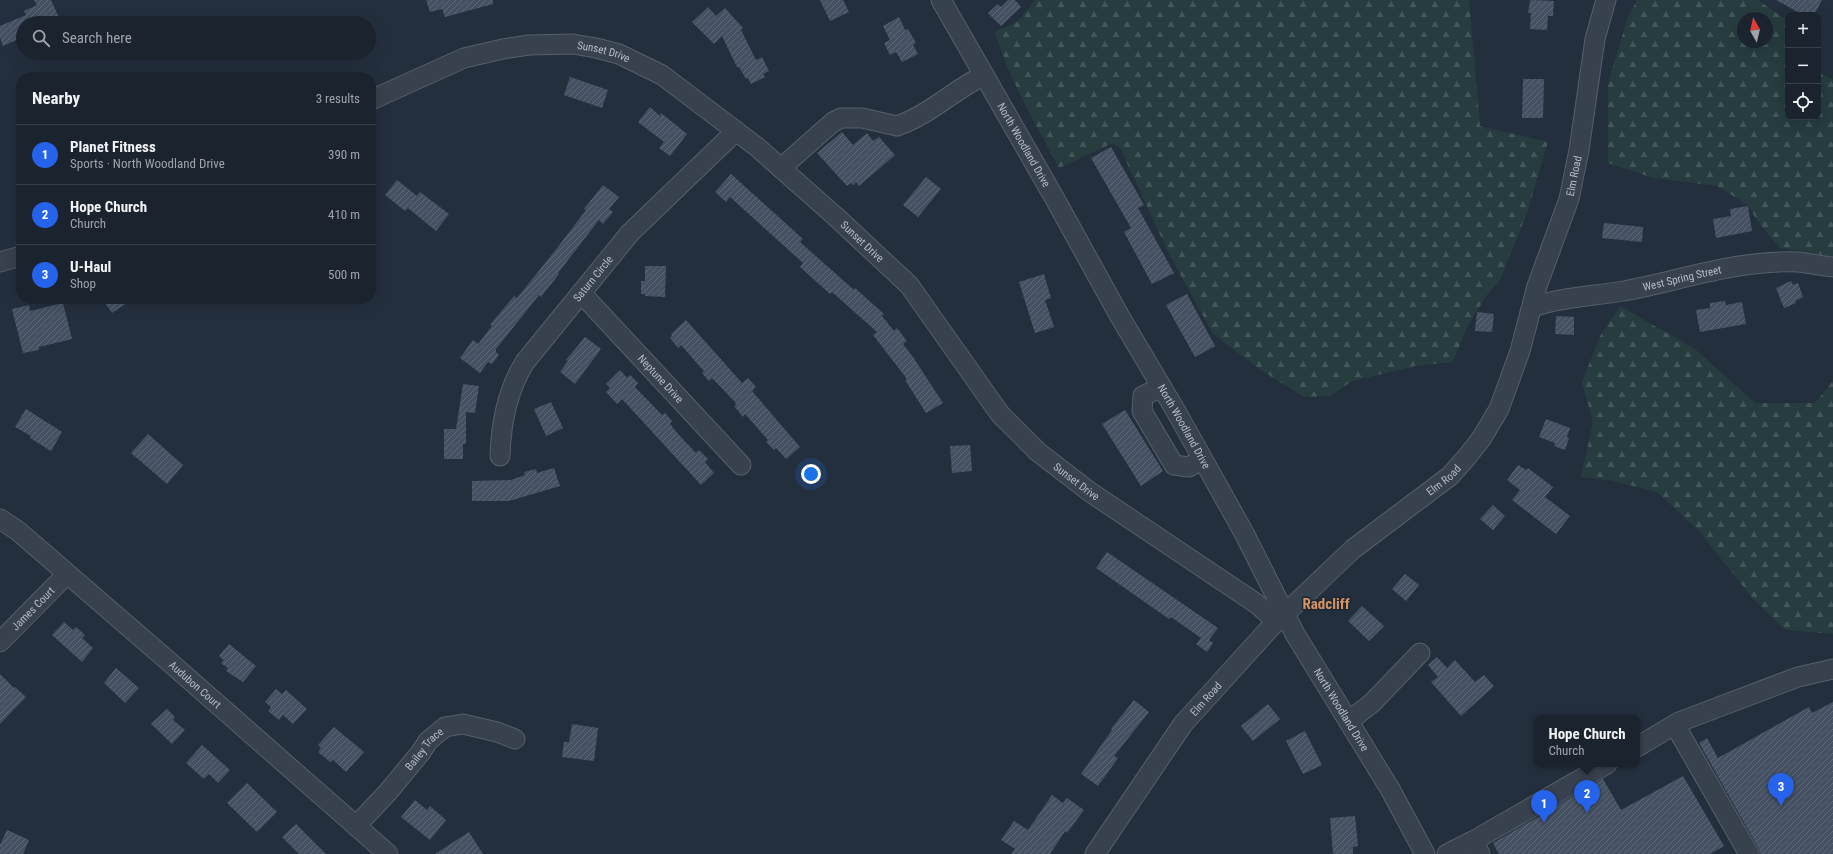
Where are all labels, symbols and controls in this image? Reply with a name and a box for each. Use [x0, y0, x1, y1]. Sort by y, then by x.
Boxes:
north arrow [1737, 12, 1773, 48]
map controls [1785, 12, 1821, 120]
button: + [1785, 12, 1821, 48]
search box [16, 16, 376, 60]
icon: search [30, 27, 52, 49]
text: Search here [62, 29, 132, 47]
street label: Sunset Drive [576, 38, 632, 65]
button: − [1785, 48, 1821, 84]
button: locate [1785, 84, 1821, 120]
text: Nearby [32, 88, 80, 108]
text: 3 results [316, 91, 360, 106]
street label: North Woodland Drive [995, 100, 1053, 189]
text: Planet Fitness [70, 138, 156, 156]
text: 1 [42, 147, 48, 162]
text: 390 m [328, 147, 360, 162]
street label: Elm Road [1563, 154, 1584, 197]
text: Sports · North Woodland Drive [70, 156, 225, 171]
text: Hope Church [70, 198, 147, 216]
text: 2 [42, 207, 48, 222]
text: 410 m [328, 207, 360, 222]
text: Church [70, 216, 106, 231]
street label: Sunset Drive [838, 218, 887, 265]
street label: Saturn Circle [570, 253, 616, 304]
text: U-Haul [70, 258, 111, 276]
street label: West Spring Street [1642, 263, 1723, 293]
text: 3 [42, 267, 48, 282]
text: 500 m [328, 267, 360, 282]
text: Shop [70, 276, 96, 291]
street label: Neptune Drive [635, 352, 686, 405]
street label: North Woodland Drive [1155, 382, 1213, 471]
street label: Sunset Drive [1051, 460, 1102, 503]
street label: Elm Road [1424, 462, 1463, 498]
your location [801, 464, 821, 484]
street label: James Court [9, 584, 57, 633]
district label: Radcliff [1302, 595, 1350, 613]
street label: Audubon Court [166, 658, 224, 711]
street label: North Woodland Drive [1311, 666, 1372, 754]
street label: Elm Road [1187, 679, 1224, 718]
popup [1534, 715, 1640, 767]
street label: Bailey Trace [402, 725, 446, 773]
text: Hope Church [1548, 725, 1626, 743]
text: Church [1548, 743, 1584, 758]
pin: 3 [1768, 773, 1794, 806]
pin: 2 [1574, 780, 1600, 813]
pin: 1 [1531, 790, 1557, 823]

